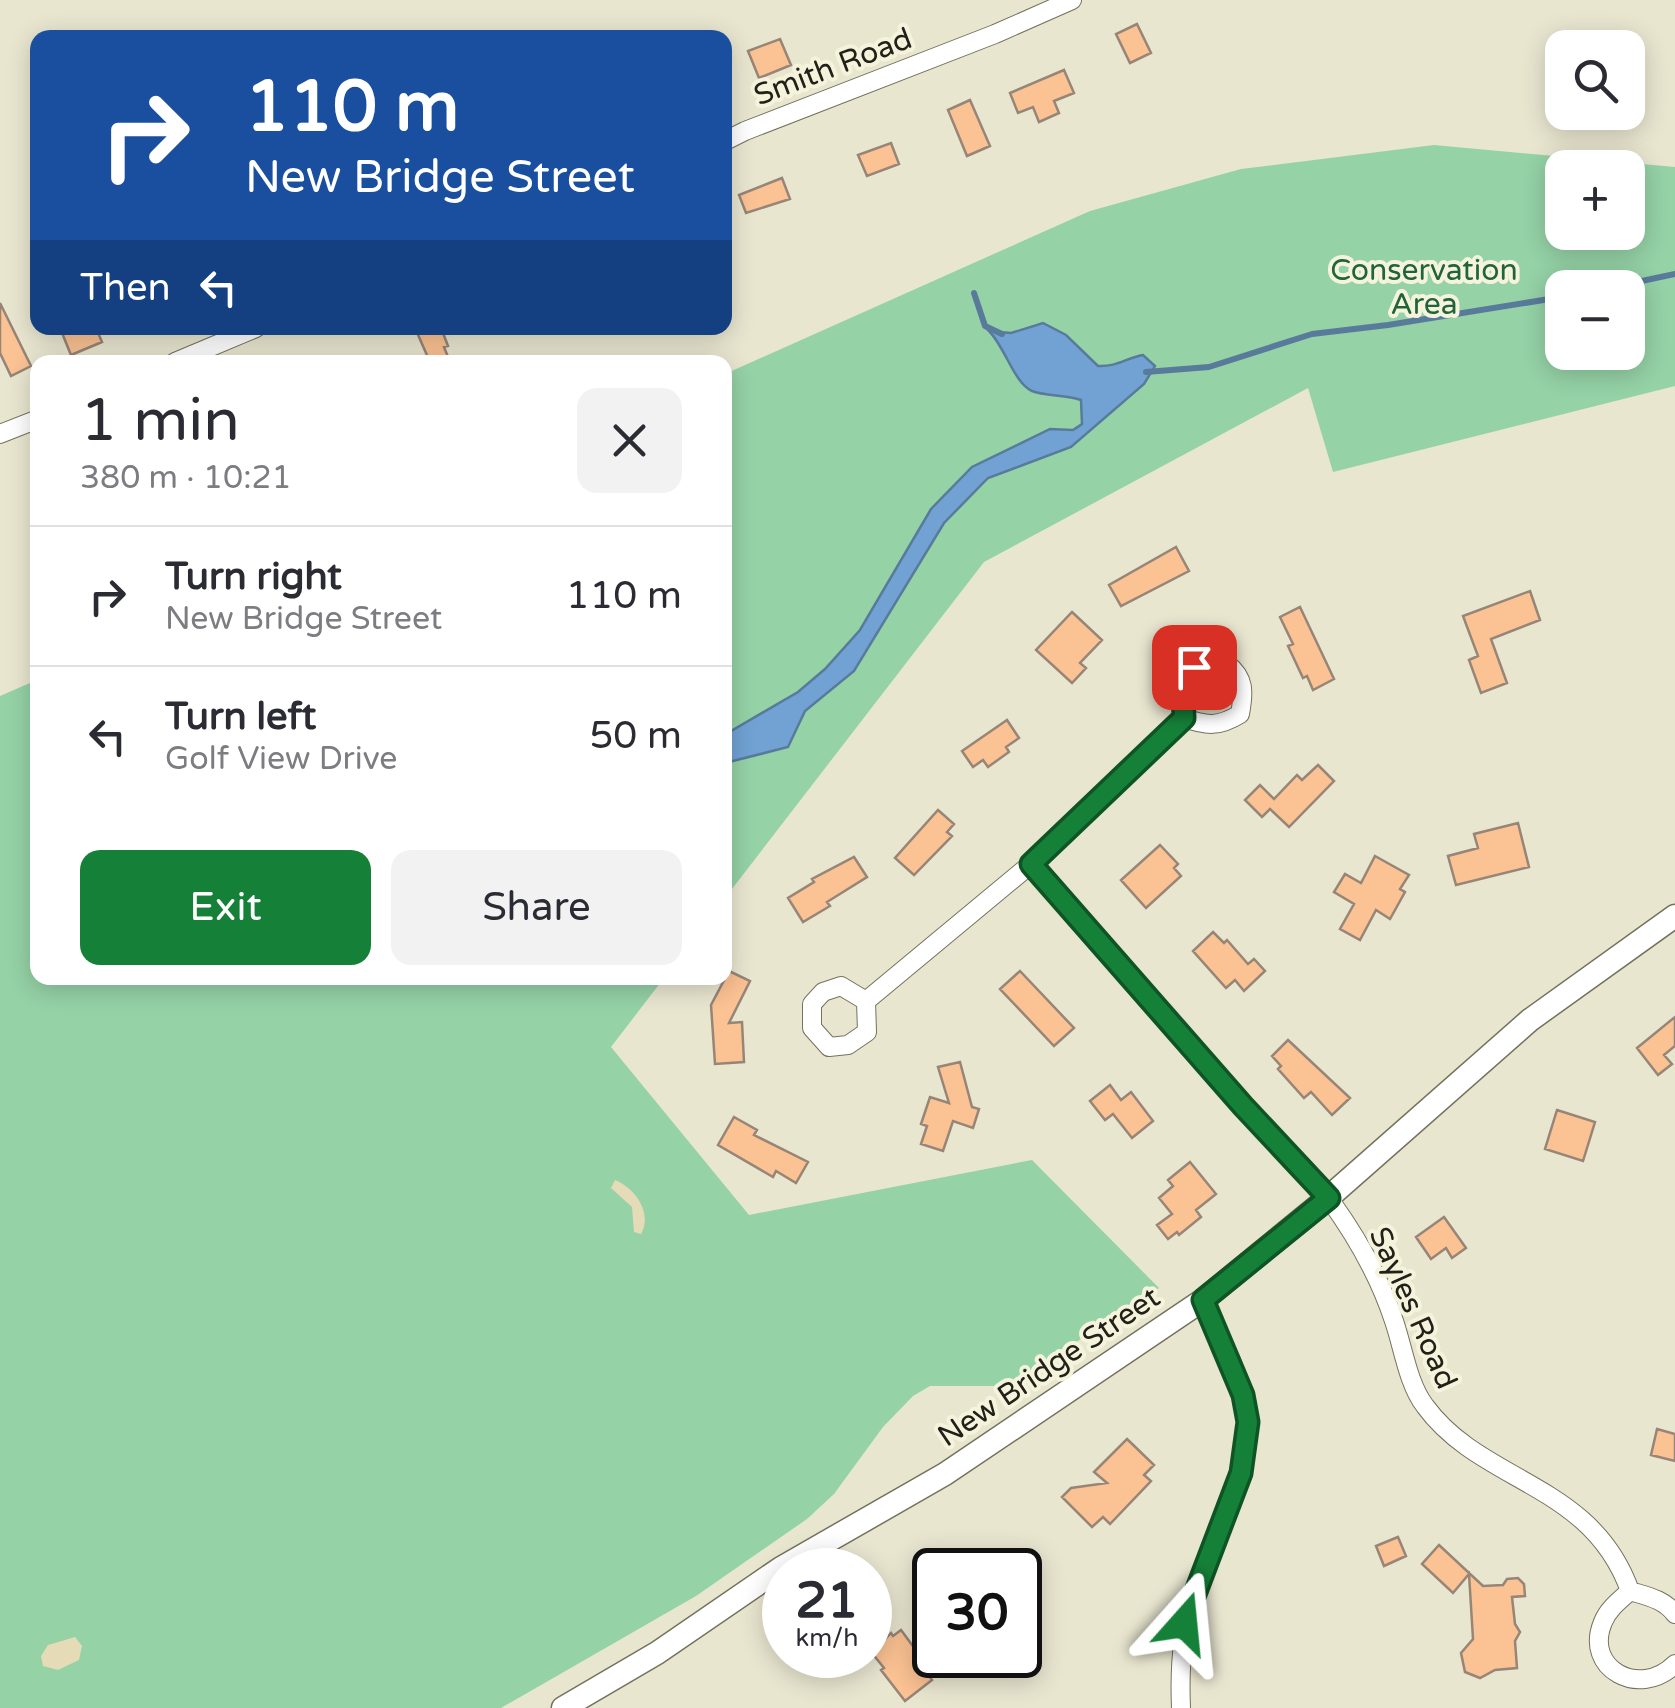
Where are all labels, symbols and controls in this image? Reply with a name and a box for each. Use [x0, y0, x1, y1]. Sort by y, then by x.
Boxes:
street label: Smith Road [749, 20, 917, 114]
map controls [1545, 30, 1645, 370]
button: search [1545, 30, 1645, 130]
text: 110 m [245, 66, 459, 150]
icon: right [80, 70, 210, 200]
button: + [1545, 150, 1645, 250]
text: New Bridge Street [245, 151, 635, 205]
park label: Conservation Area [1330, 252, 1518, 323]
icon: left [191, 260, 246, 315]
text: Then [80, 265, 171, 311]
button: − [1545, 270, 1645, 370]
text: 1 min [80, 385, 240, 457]
button: close [577, 388, 682, 493]
text: 380 m · 10:21 [80, 459, 292, 497]
text: Turn right [165, 554, 342, 600]
icon: right [80, 569, 135, 624]
text: 110 m [566, 573, 682, 619]
text: New Bridge Street [165, 600, 442, 638]
pin [1152, 625, 1237, 710]
icon: arrive [1167, 640, 1222, 695]
text: Turn left [165, 694, 316, 740]
icon: left [80, 709, 135, 764]
text: 50 m [590, 713, 682, 759]
text: Golf View Drive [165, 740, 397, 778]
button: Exit [80, 850, 371, 965]
button: Share [391, 850, 682, 965]
street label: Sayles Road [1361, 1221, 1465, 1395]
street label: New Bridge Street [931, 1279, 1167, 1455]
speed limit sign: 30 [912, 1548, 1042, 1678]
text: 21 [796, 1571, 858, 1631]
position arrow [1132, 1571, 1236, 1675]
text: km/h [796, 1623, 858, 1653]

